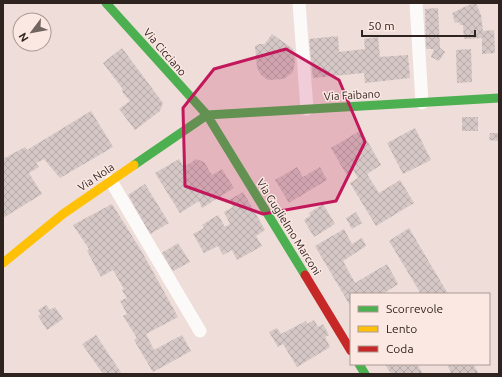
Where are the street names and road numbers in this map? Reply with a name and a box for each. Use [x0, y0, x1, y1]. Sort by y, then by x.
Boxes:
street label: Via Cicciano [141, 26, 189, 78]
street label: Via Faibano [323, 88, 381, 102]
street label: Via Nola [76, 161, 116, 193]
street label: Via Guglielmo Marconi [255, 177, 323, 277]

